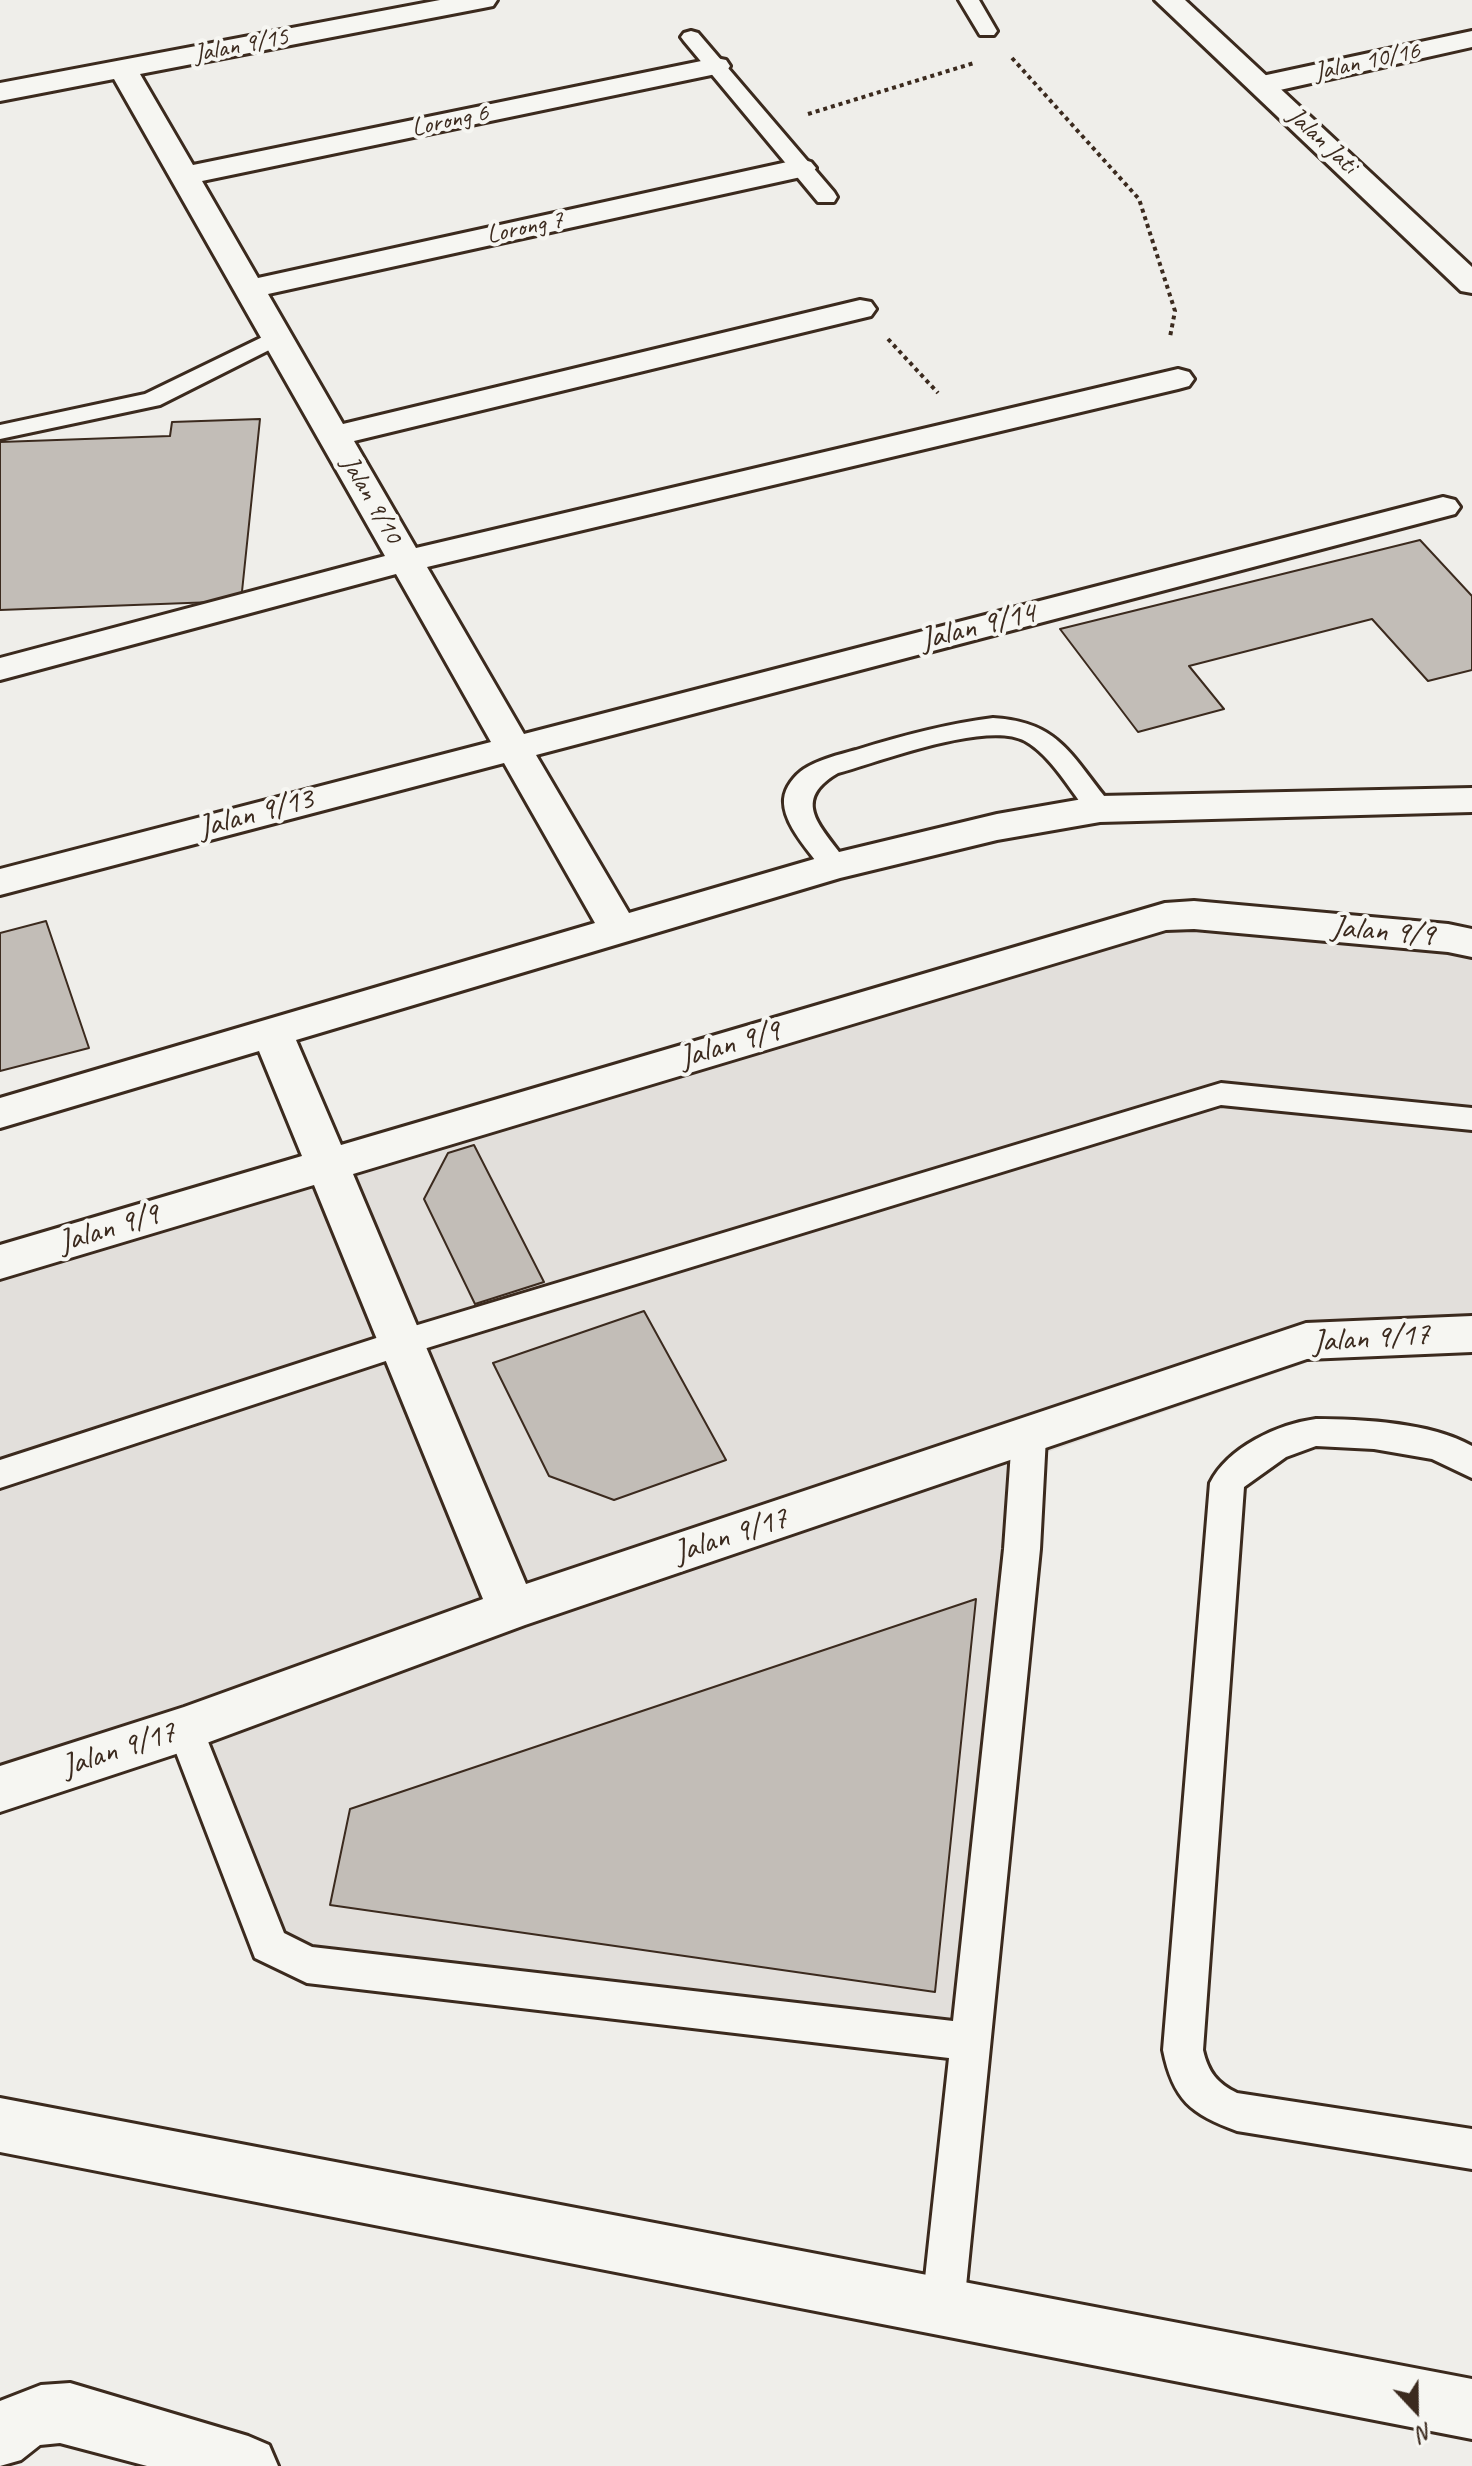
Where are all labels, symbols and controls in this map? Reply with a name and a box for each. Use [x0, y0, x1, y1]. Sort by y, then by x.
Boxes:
street label: Jalan 9/15 [191, 22, 291, 70]
street label: Jalan 10/16 [1311, 36, 1423, 88]
street label: Lorong 6 [409, 98, 491, 144]
street label: Jalan Jati [1280, 101, 1364, 181]
street label: Lorong 7 [484, 205, 566, 251]
street label: Jalan 9/10 [334, 451, 408, 549]
street label: Jalan 9/14 [916, 594, 1040, 660]
street label: Jalan 9/13 [194, 780, 318, 848]
street label: Jalan 9/9 [1330, 908, 1436, 956]
street label: Jalan 9/9 [675, 1012, 785, 1078]
street label: Jalan 9/9 [54, 1196, 164, 1262]
street label: Jalan 9/17 [1311, 1316, 1431, 1362]
street label: Jalan 9/17 [669, 1500, 793, 1572]
street label: Jalan 9/17 [57, 1714, 181, 1786]
north arrow [1376, 2370, 1456, 2450]
text: N [1413, 2417, 1437, 2448]

